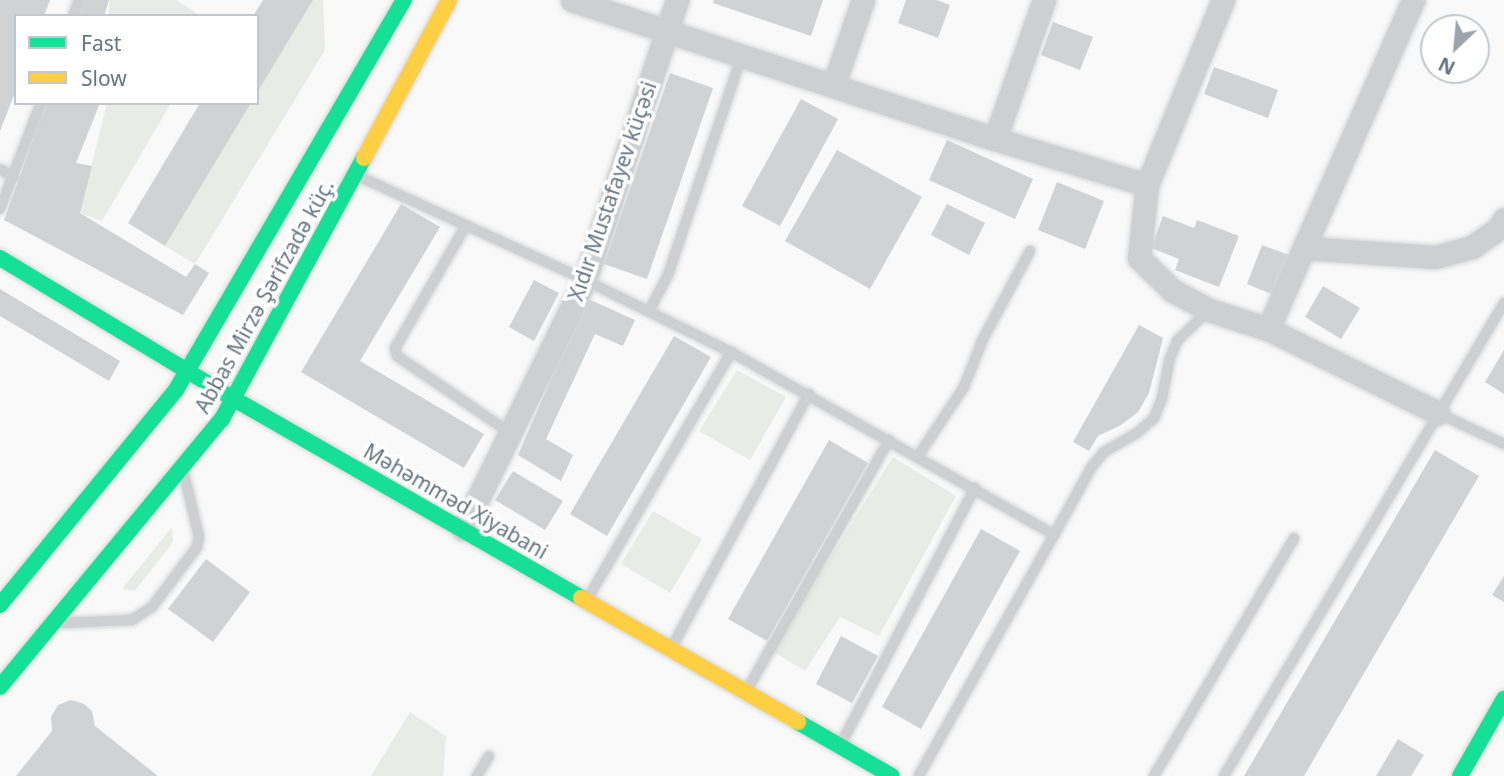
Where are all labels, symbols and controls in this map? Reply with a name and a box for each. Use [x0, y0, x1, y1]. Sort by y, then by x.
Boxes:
legend [14, 14, 259, 105]
north arrow [1420, 14, 1490, 84]
text: Fast [81, 29, 121, 57]
text: N [1434, 51, 1459, 81]
text: Slow [81, 64, 127, 92]
street label: Xıdır Mustafayev küçəsi [563, 78, 661, 304]
street label: Abbas Mirzə Şərifzadə küç. [189, 175, 339, 417]
street label: Məhəmməd Xiyabani [359, 438, 553, 564]

